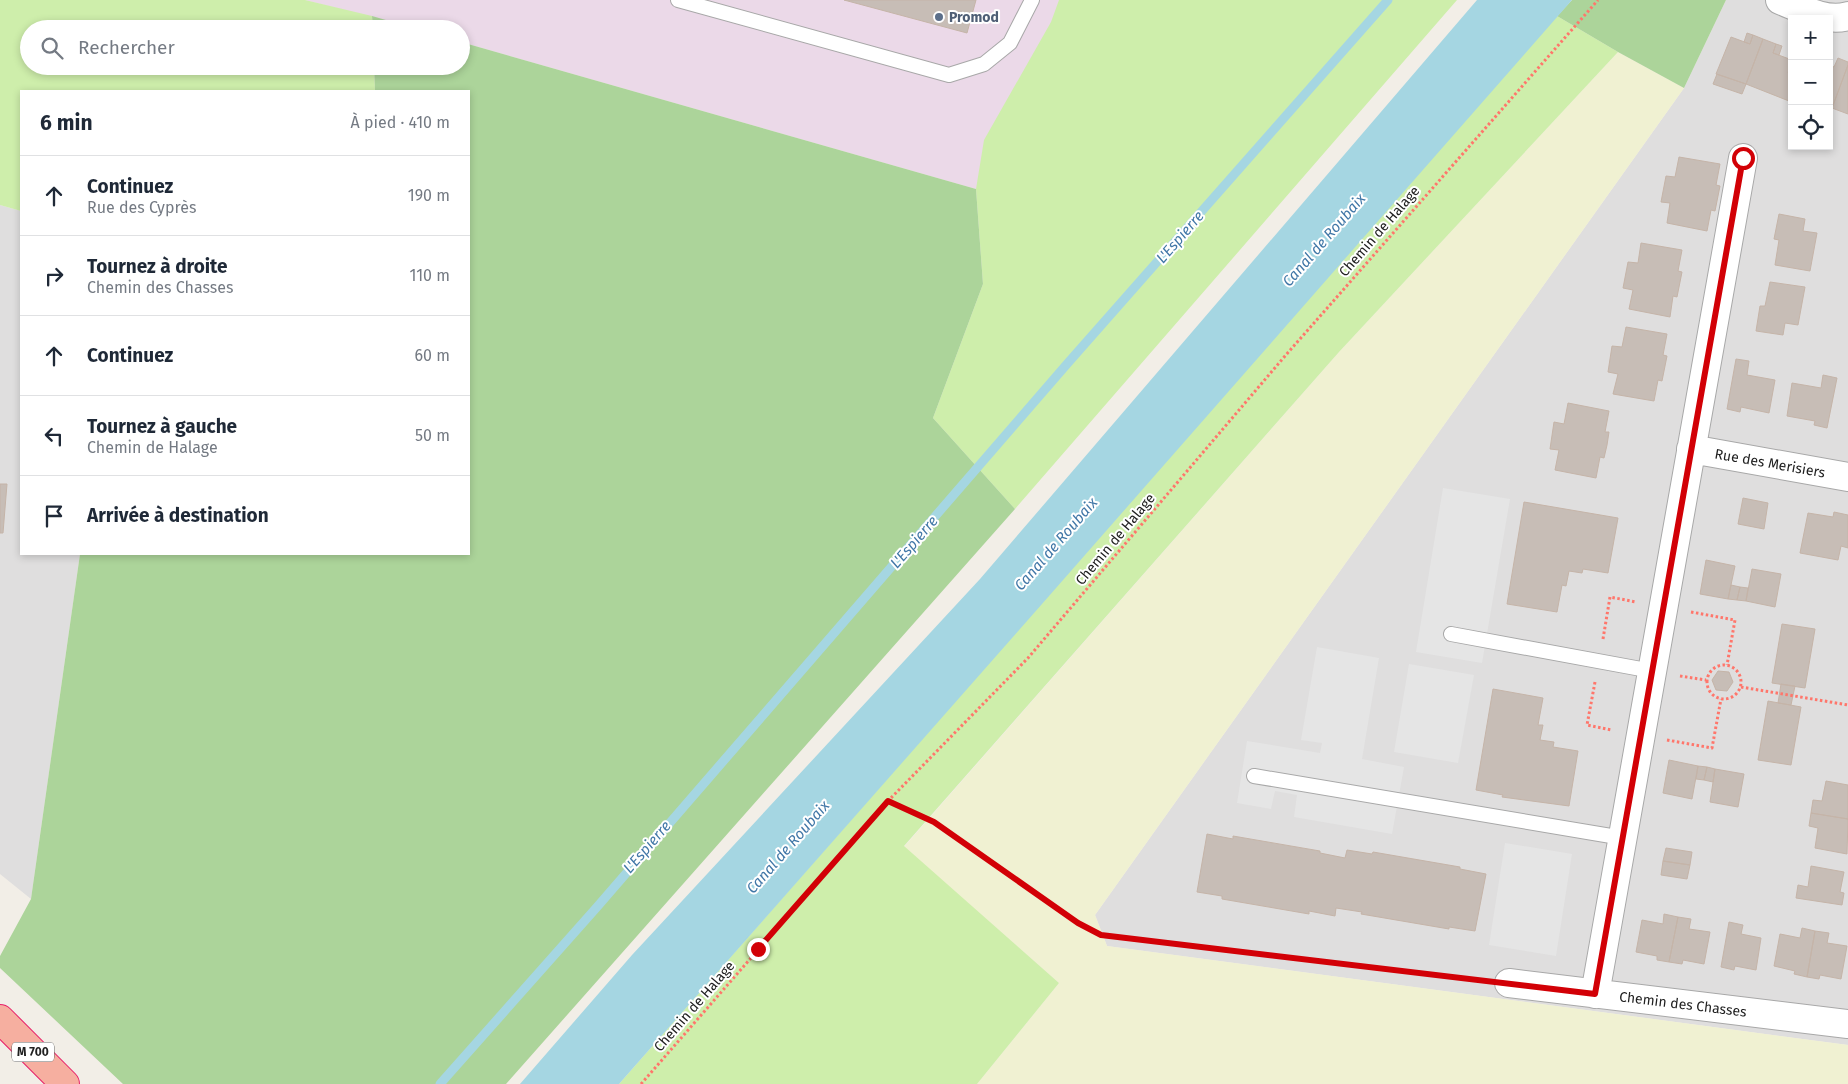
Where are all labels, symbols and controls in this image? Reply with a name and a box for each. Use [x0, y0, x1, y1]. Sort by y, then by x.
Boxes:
place label: Promod [949, 9, 999, 26]
marker: Promod [933, 11, 945, 23]
map controls [1788, 15, 1833, 150]
button: + [1788, 15, 1833, 60]
search box [20, 20, 470, 75]
icon: search [38, 34, 66, 62]
text: Rechercher [78, 36, 175, 59]
button: − [1788, 60, 1833, 105]
button: locate [1788, 105, 1833, 150]
text: 6 min [40, 110, 93, 136]
text: À pied · 410 m [351, 113, 450, 132]
route start [1732, 147, 1755, 170]
text: Continuez [87, 175, 173, 198]
icon: ahead [40, 182, 68, 210]
street label: Chemin de Halage [1335, 183, 1423, 280]
text: 190 m [408, 186, 450, 205]
water label: Canal de Roubaix [1279, 189, 1370, 290]
text: Rue des Cyprès [87, 198, 196, 217]
water label: L'Espierre [1152, 207, 1208, 267]
text: Tournez à droite [87, 255, 228, 278]
icon: right [40, 262, 68, 290]
text: 110 m [409, 266, 450, 285]
text: Chemin des Chasses [87, 278, 233, 297]
icon: ahead [40, 342, 68, 370]
text: Continuez [87, 344, 173, 367]
text: 60 m [415, 346, 450, 365]
text: Tournez à gauche [87, 415, 237, 438]
icon: left [40, 422, 68, 450]
text: 50 m [415, 426, 450, 445]
text: Chemin de Halage [87, 438, 218, 457]
street label: Rue des Merisiers [1713, 445, 1827, 482]
street label: Chemin de Halage [1072, 490, 1159, 589]
water label: Canal de Roubaix [1011, 493, 1102, 594]
icon: arrive [40, 502, 68, 530]
text: Arrivée à destination [87, 504, 269, 527]
water label: L'Espierre [886, 512, 942, 572]
water label: Canal de Roubaix [743, 796, 834, 897]
water label: L'Espierre [619, 817, 675, 877]
route end [747, 938, 770, 961]
street label: Chemin de Halage [650, 958, 738, 1055]
street label: Chemin des Chasses [1618, 988, 1748, 1021]
road number: M 700 [12, 1042, 54, 1062]

